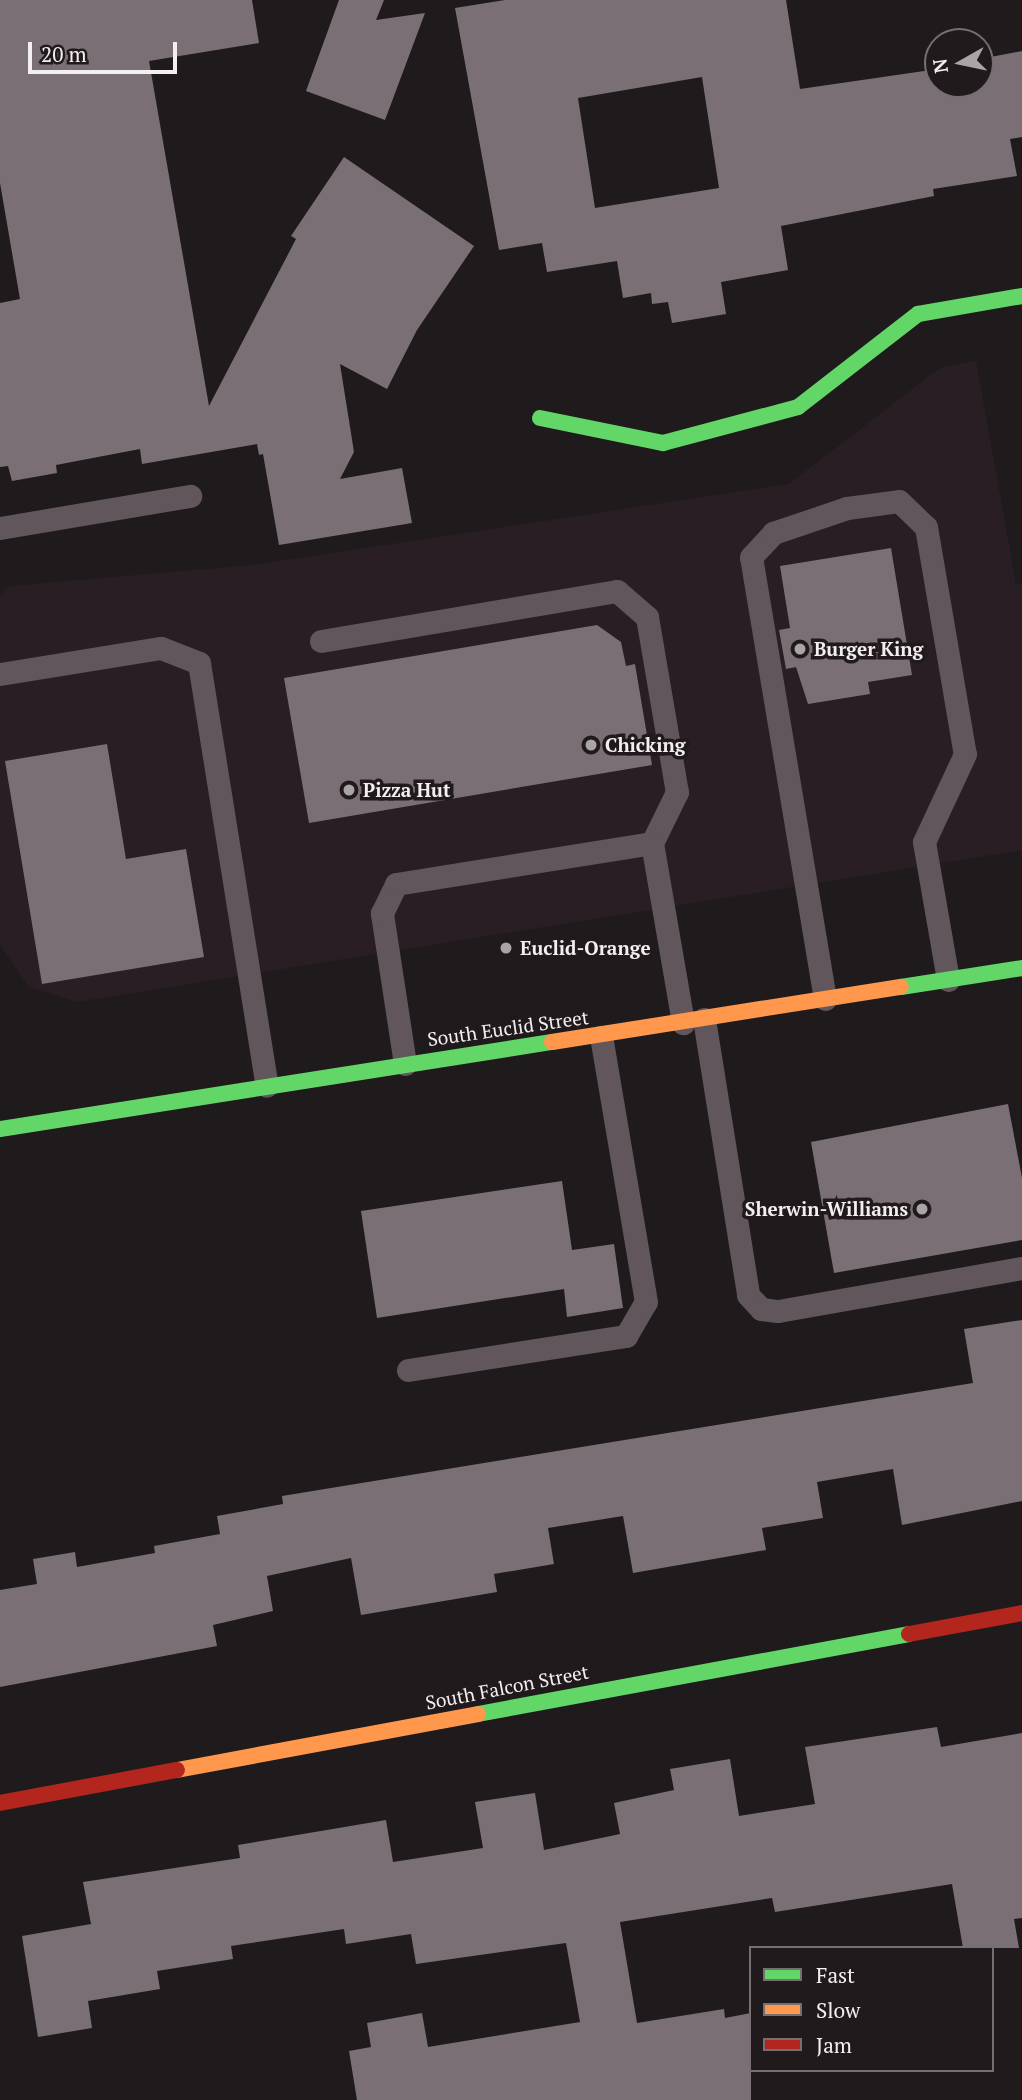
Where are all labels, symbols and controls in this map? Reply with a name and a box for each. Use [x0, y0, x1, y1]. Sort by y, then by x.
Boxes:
scale bar [32, 28, 180, 72]
north arrow [924, 28, 994, 98]
text: 20 m [41, 40, 87, 68]
text: N [926, 57, 953, 75]
place label: Burger King [814, 638, 923, 660]
marker: Burger King [792, 641, 808, 657]
place label: Chicking [605, 734, 685, 756]
marker: Chicking [583, 737, 599, 753]
place label: Pizza Hut [363, 779, 450, 801]
marker: Pizza Hut [341, 782, 357, 798]
place label: Euclid-Orange [520, 937, 651, 959]
marker: Euclid-Orange [498, 940, 514, 956]
street label: South Euclid Street [426, 1005, 590, 1051]
place label: Sherwin-Williams [745, 1198, 908, 1220]
marker: Sherwin-Williams [914, 1201, 930, 1217]
street label: South Falcon Street [424, 1660, 590, 1714]
legend [749, 1946, 994, 2072]
text: Fast [816, 1961, 855, 1989]
text: Slow [816, 1996, 860, 2024]
text: Jam [816, 2031, 852, 2059]

